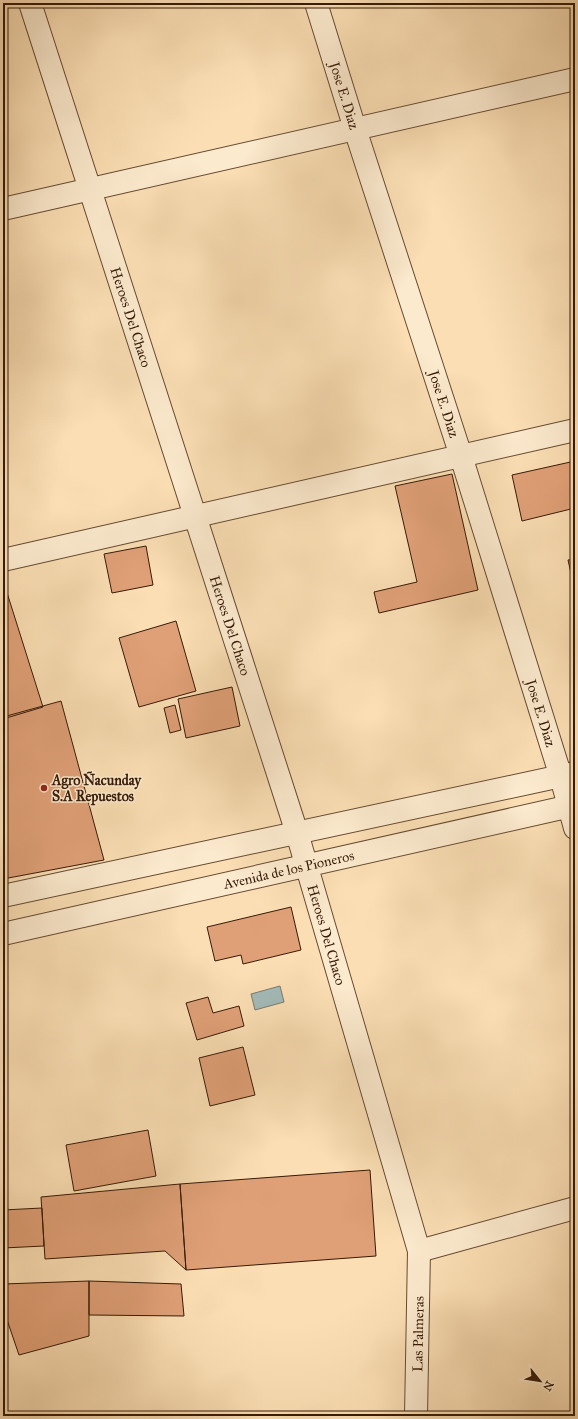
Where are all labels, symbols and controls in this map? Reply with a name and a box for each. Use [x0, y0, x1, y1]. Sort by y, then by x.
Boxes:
street label: Jose E. Diaz [324, 58, 363, 132]
street label: Heroes Del Chaco [107, 265, 155, 369]
street label: Jose E. Diaz [423, 366, 463, 440]
street label: Heroes Del Chaco [206, 574, 254, 678]
street label: Jose E. Diaz [521, 676, 559, 750]
place label: Agro Ñacunday S.A Repuestos [51, 771, 142, 806]
marker: Agro Ñacunday S.A Repuestos [39, 783, 49, 793]
street label: Avenida de los Pioneros [221, 847, 356, 893]
street label: Heroes Del Chaco [303, 883, 349, 987]
street label: Las Palmeras [409, 1296, 428, 1372]
north arrow [520, 1361, 560, 1401]
text: N [540, 1378, 556, 1394]

